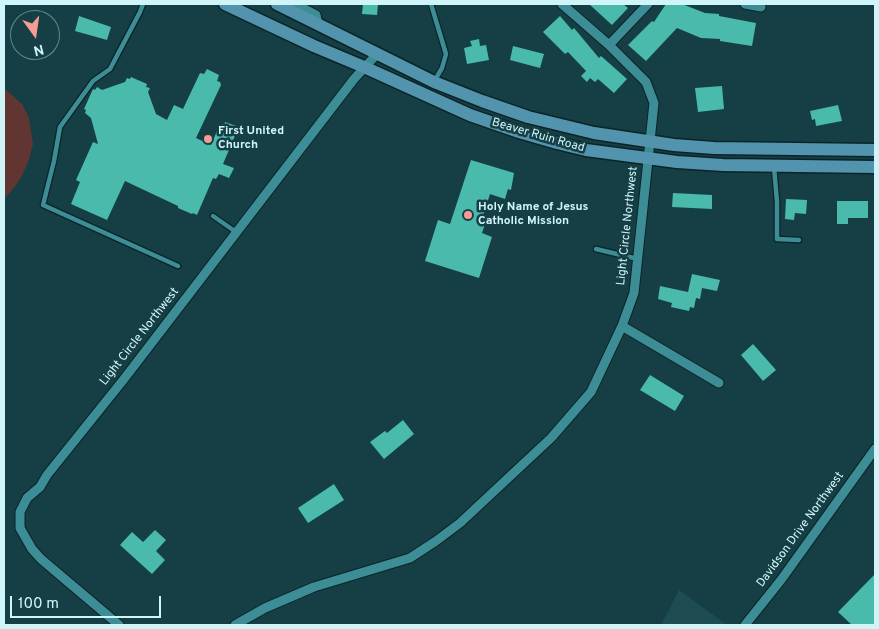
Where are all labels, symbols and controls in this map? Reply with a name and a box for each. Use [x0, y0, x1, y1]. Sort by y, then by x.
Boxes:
north arrow [10, 10, 60, 60]
text: N [32, 40, 45, 59]
street label: Beaver Ruin Road [490, 116, 586, 156]
place label: First United Church [218, 125, 284, 153]
marker: First United Church [202, 133, 214, 145]
street label: Light Circle Northwest [615, 166, 641, 286]
place label: Holy Name of Jesus Catholic Mission [478, 201, 589, 229]
marker: Holy Name of Jesus Catholic Mission [462, 209, 474, 221]
street label: Light Circle Northwest [97, 285, 183, 389]
street label: Davidson Drive Northwest [754, 470, 848, 590]
scale bar [12, 586, 164, 618]
text: 100 m [18, 595, 59, 614]

